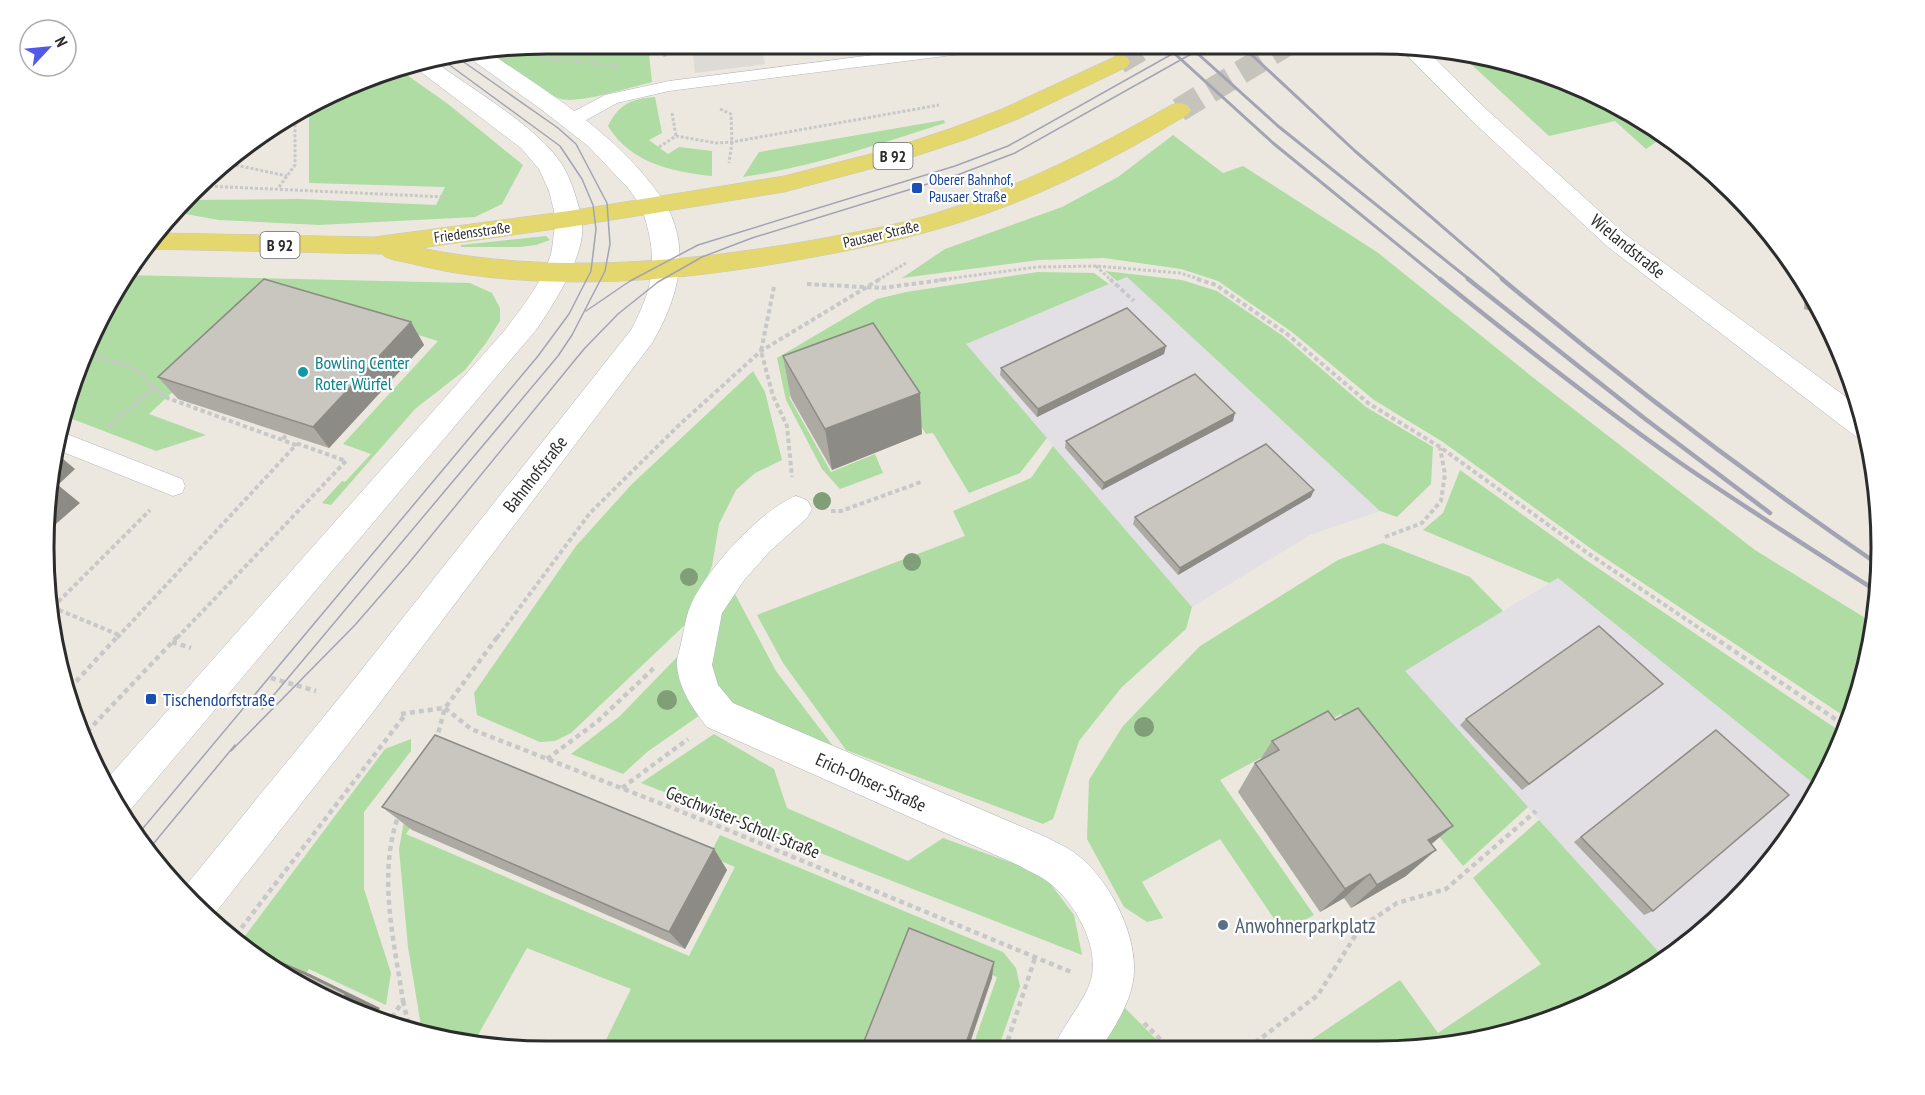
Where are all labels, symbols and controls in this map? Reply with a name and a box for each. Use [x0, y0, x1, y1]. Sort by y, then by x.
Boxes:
north arrow [18, 18, 78, 78]
text: N [51, 33, 72, 50]
road number: B 92 [874, 143, 912, 169]
place label: Oberer Bahnhof, Pausaer Straße [929, 170, 1013, 206]
marker: Oberer Bahnhof, Pausaer Straße [910, 181, 924, 195]
street label: Wielandstraße [1586, 209, 1670, 283]
street label: Pausaer Straße [841, 216, 921, 252]
street label: Friedensstraße [433, 217, 511, 247]
road number: B 92 [260, 232, 300, 258]
place label: Bowling Center Roter Würfel [315, 351, 410, 395]
marker: Bowling Center Roter Würfel [296, 365, 310, 379]
street label: Bahnhofstraße [498, 431, 572, 517]
place label: Tischendorfstraße [163, 688, 275, 711]
marker: Tischendorfstraße [144, 692, 158, 706]
street label: Erich-Ohser-Straße [812, 747, 930, 817]
street label: Geschwister-Scholl-Straße [663, 781, 823, 863]
place label: Anwohnerparkplatz [1235, 912, 1376, 939]
marker: Anwohnerparkplatz [1216, 918, 1230, 932]

